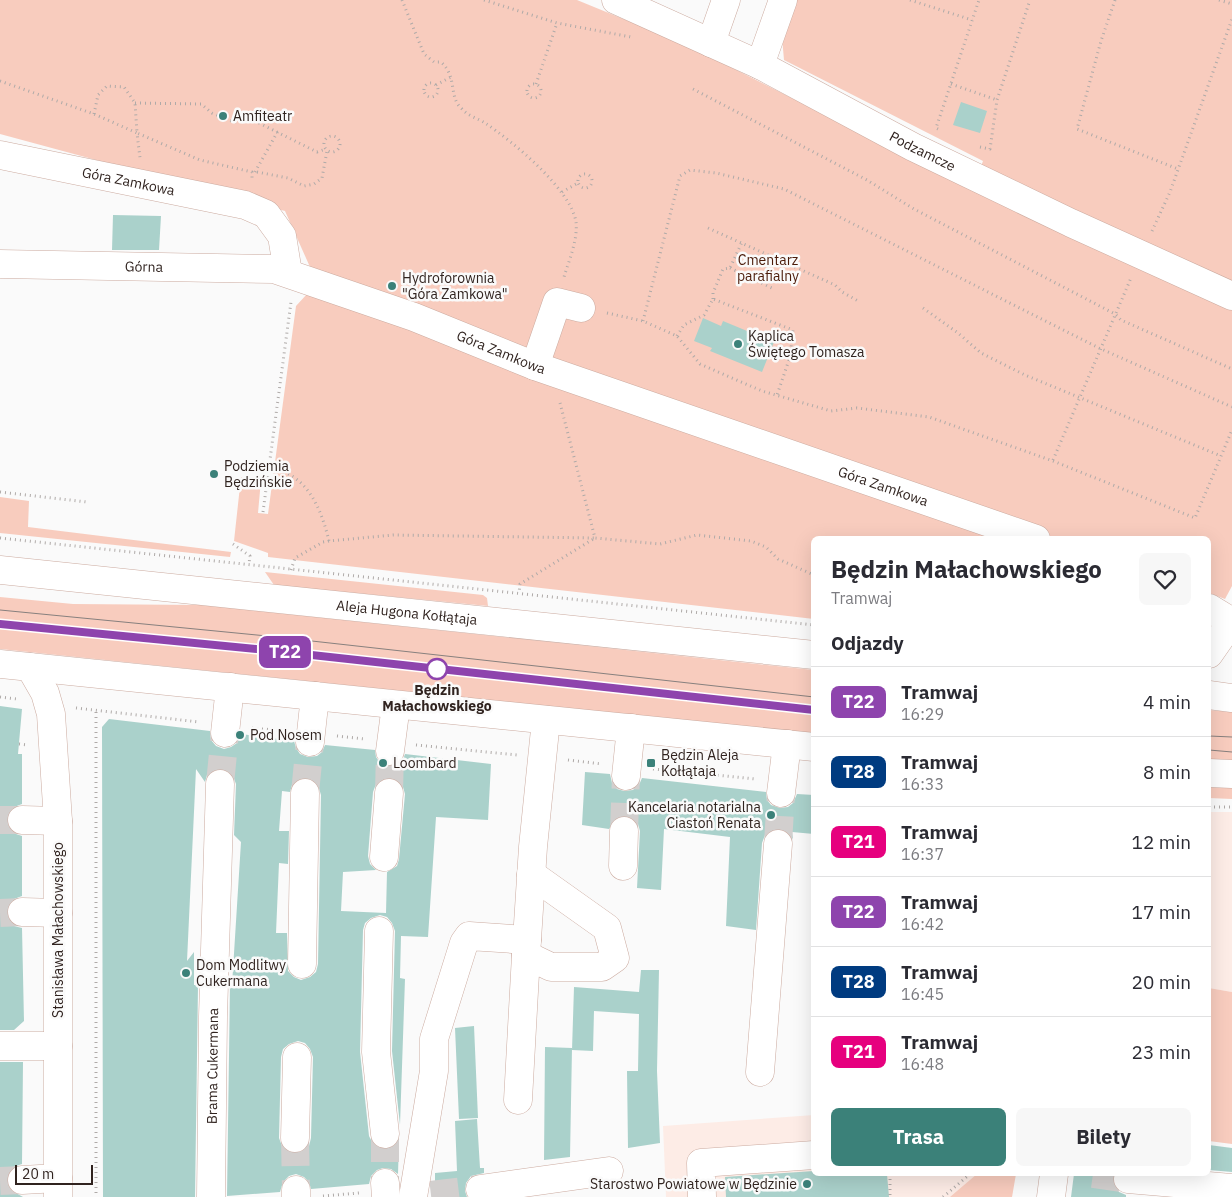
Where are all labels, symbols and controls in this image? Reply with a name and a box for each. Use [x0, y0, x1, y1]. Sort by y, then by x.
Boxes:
place label: Amfiteatr [233, 107, 292, 125]
marker: Amfiteatr [217, 110, 229, 122]
street label: Podzamcze [886, 127, 959, 175]
street label: Góra Zamkowa [80, 163, 177, 200]
park label: Cmentarz parafialny [737, 251, 799, 285]
street label: Górna [125, 257, 164, 276]
place label: Hydroforownia "Góra Zamkowa" [402, 269, 508, 303]
marker: Hydroforownia "Góra Zamkowa" [386, 280, 398, 292]
street label: Góra Zamkowa [454, 326, 548, 378]
place label: Kaplica Świętego Tomasza [748, 327, 865, 361]
marker: Kaplica Świętego Tomasza [732, 338, 744, 350]
place label: Podziemia Będzińskie [224, 457, 293, 491]
street label: Góra Zamkowa [836, 462, 931, 510]
marker: Podziemia Będzińskie [208, 468, 220, 480]
text: Będzin Małachowskiego [831, 553, 1102, 585]
button: heart [1139, 553, 1191, 605]
text: Tramwaj [831, 588, 892, 608]
street label: Aleja Hugona Kołłątaja [335, 596, 479, 629]
text: Odjazdy [831, 631, 904, 655]
line badge: T22 [256, 636, 314, 668]
text: T22 [269, 640, 301, 663]
marker: Będzin Małachowskiego [426, 658, 448, 680]
text: Tramwaj [901, 680, 978, 704]
place label: Będzin Małachowskiego [382, 681, 492, 715]
text: T22 [842, 690, 875, 713]
text: 4 min [1143, 690, 1191, 714]
text: 16:29 [901, 704, 944, 724]
place label: Pod Nosem [250, 726, 322, 744]
marker: Pod Nosem [234, 729, 246, 741]
place label: Będzin Aleja Kołłątaja [661, 746, 739, 780]
text: Tramwaj [901, 750, 978, 774]
place label: Loombard [393, 754, 457, 772]
marker: Loombard [377, 757, 389, 769]
marker: Będzin Aleja Kołłątaja [645, 757, 657, 769]
text: T28 [842, 760, 875, 783]
text: 8 min [1143, 760, 1191, 784]
text: 16:33 [901, 774, 944, 794]
place label: Kancelaria notarialna Ciastoń Renata [628, 798, 762, 832]
marker: Kancelaria notarialna Ciastoń Renata [765, 809, 777, 821]
text: Tramwaj [901, 820, 978, 844]
text: T21 [842, 830, 875, 853]
text: 12 min [1132, 830, 1191, 854]
street label: Stanisława Małachowskiego [49, 842, 67, 1018]
text: 16:37 [901, 844, 944, 864]
text: Tramwaj [901, 890, 978, 914]
text: T22 [842, 900, 875, 923]
text: 17 min [1132, 900, 1191, 924]
text: 16:42 [901, 914, 944, 934]
place label: Dom Modlitwy Cukermana [196, 956, 286, 990]
text: Tramwaj [901, 960, 978, 984]
marker: Dom Modlitwy Cukermana [180, 967, 192, 979]
text: T28 [842, 970, 875, 993]
text: 20 min [1132, 970, 1191, 994]
text: 16:45 [901, 984, 944, 1004]
street label: Brama Cukermana [203, 1007, 222, 1124]
text: Tramwaj [901, 1030, 978, 1054]
text: T21 [842, 1040, 875, 1063]
text: 23 min [1132, 1040, 1191, 1064]
text: 16:48 [901, 1054, 944, 1074]
button: Trasa [831, 1108, 1006, 1166]
button: Bilety [1016, 1108, 1191, 1166]
scale bar [15, 1162, 92, 1185]
text: 20 m [22, 1165, 54, 1183]
place label: Starostwo Powiatowe w Będzinie [590, 1175, 797, 1193]
marker: Starostwo Powiatowe w Będzinie [801, 1178, 813, 1190]

